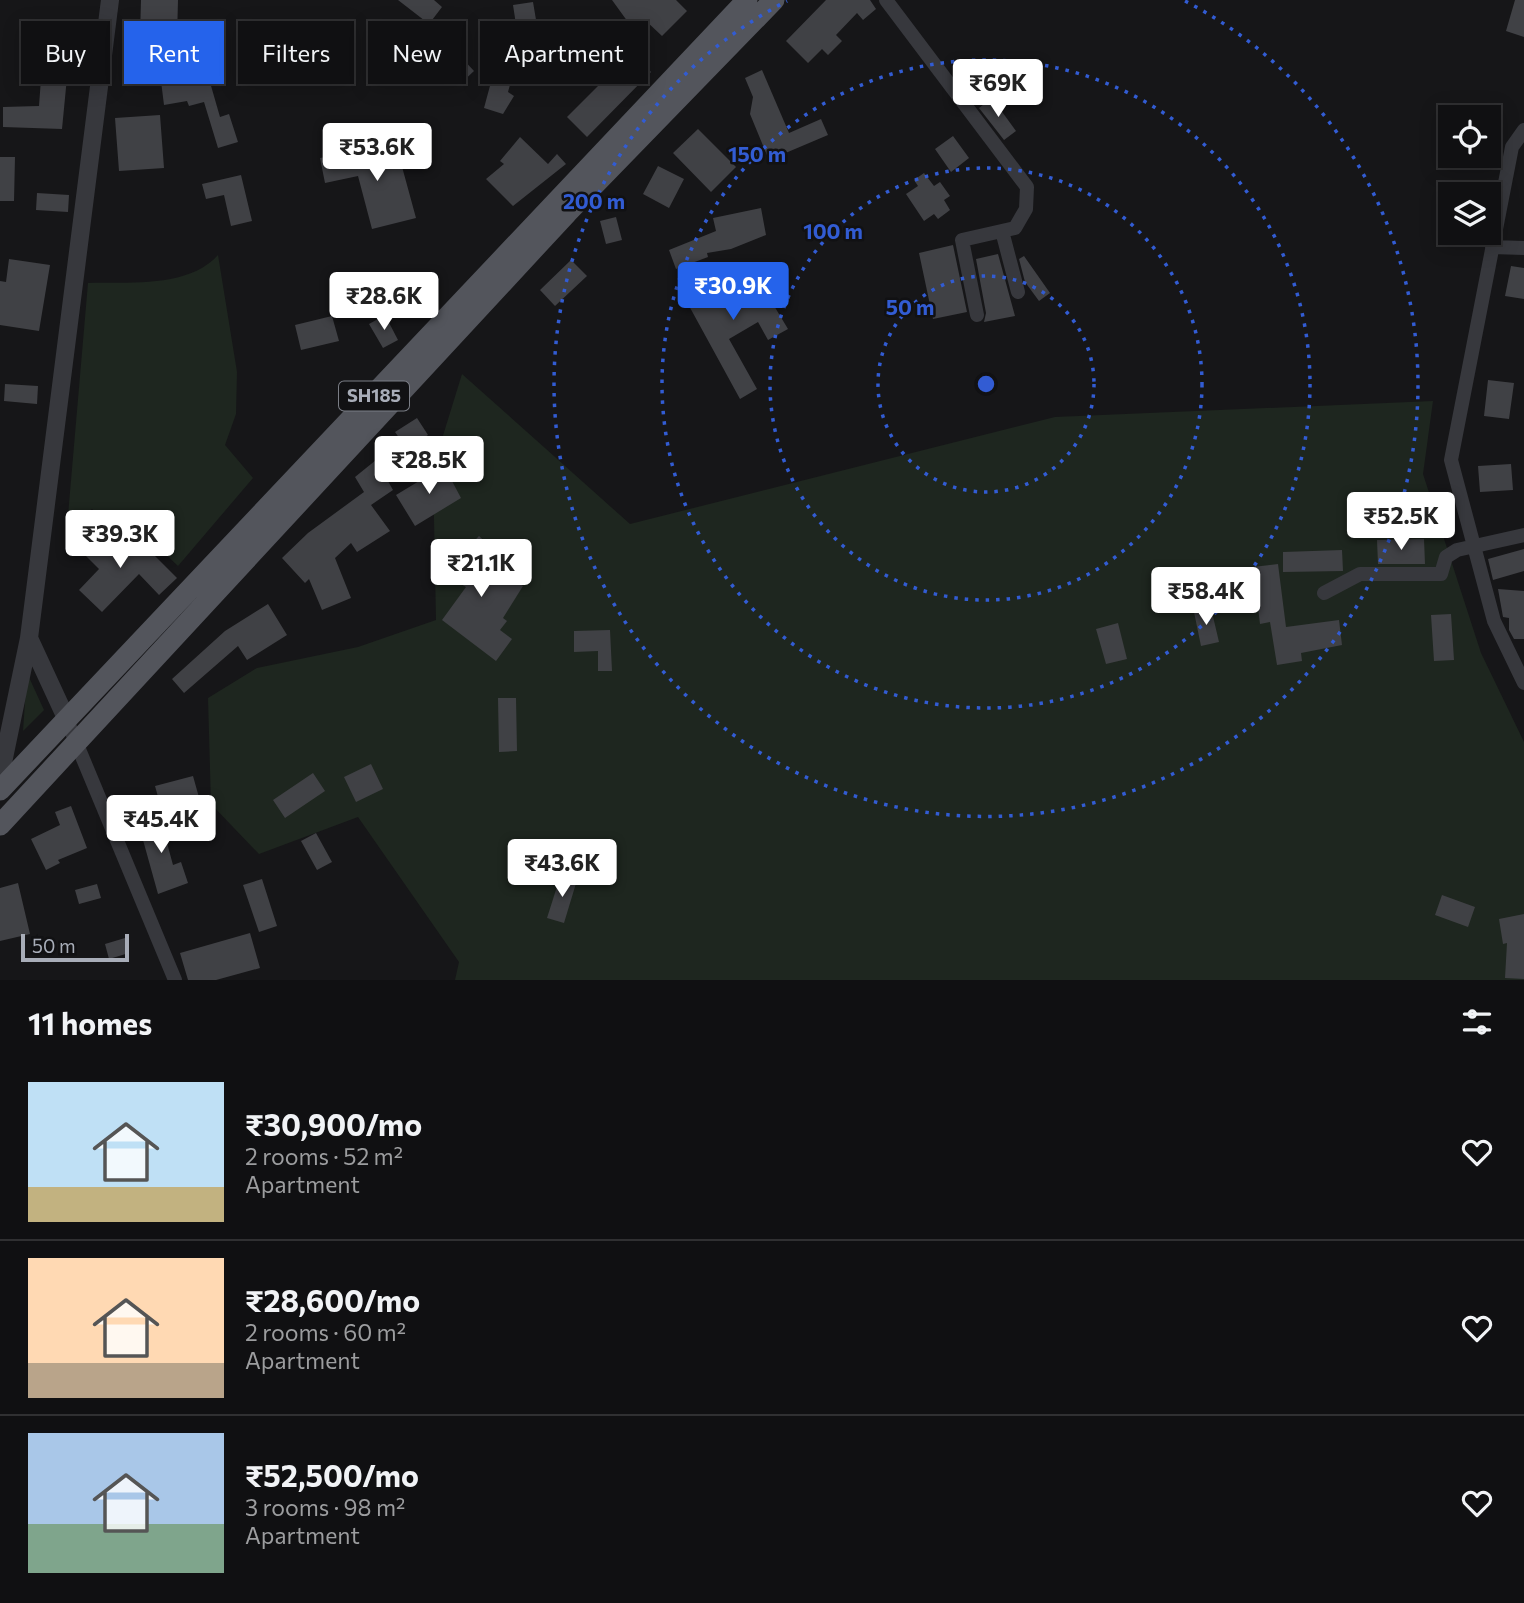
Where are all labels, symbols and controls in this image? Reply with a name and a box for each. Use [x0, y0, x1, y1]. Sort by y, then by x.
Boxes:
chip: Buy [21, 21, 110, 84]
chip: Rent [124, 21, 224, 84]
chip: Filters [238, 21, 354, 84]
chip: New [368, 21, 466, 84]
chip: Apartment [480, 21, 648, 84]
pin: ₹69K [957, 60, 1039, 119]
text: ₹69K [969, 68, 1027, 96]
map controls [1438, 105, 1501, 245]
button: locate [1438, 105, 1501, 168]
pin: ₹53.6K [320, 124, 434, 183]
text: ₹53.6K [339, 132, 415, 160]
text: 150 m [728, 141, 786, 166]
button: layers [1438, 182, 1501, 245]
text: 200 m [563, 188, 625, 213]
text: 100 m [803, 218, 863, 243]
pin: ₹30.9K [676, 262, 790, 322]
text: ₹30.9K [694, 271, 772, 299]
pin: ₹28.6K [327, 272, 441, 332]
text: ₹28.6K [345, 281, 423, 309]
text: 50 m [886, 294, 934, 319]
centre of rings [974, 372, 998, 396]
road number: SH185 [339, 382, 409, 410]
pin: ₹28.5K [372, 436, 486, 496]
text: ₹28.5K [391, 445, 467, 473]
pin: ₹52.5K [1344, 492, 1458, 552]
text: ₹52.5K [1363, 501, 1439, 529]
pin: ₹39.3K [63, 510, 177, 570]
text: ₹39.3K [81, 519, 159, 547]
pin: ₹21.1K [424, 540, 538, 599]
text: ₹21.1K [447, 548, 515, 576]
pin: ₹58.4K [1149, 568, 1263, 627]
text: ₹58.4K [1167, 576, 1245, 604]
pin: ₹45.4K [104, 796, 218, 855]
text: ₹45.4K [123, 804, 199, 832]
pin: ₹43.6K [505, 839, 619, 899]
text: ₹43.6K [524, 848, 600, 876]
scale bar [21, 931, 130, 963]
text: 50 m [32, 934, 76, 957]
icon: filters [1458, 1003, 1496, 1041]
text: 11 homes [28, 1004, 152, 1041]
text: ₹30,900/mo [245, 1105, 422, 1142]
icon: home [84, 1110, 168, 1194]
icon: heart [1458, 1133, 1496, 1171]
text: 2 rooms · 52 m² [245, 1142, 403, 1170]
text: Apartment [245, 1170, 360, 1198]
text: ₹28,600/mo [245, 1281, 420, 1318]
icon: home [84, 1286, 168, 1370]
icon: heart [1458, 1309, 1496, 1347]
text: 2 rooms · 60 m² [245, 1318, 406, 1346]
text: Apartment [245, 1346, 360, 1374]
text: ₹52,500/mo [245, 1456, 419, 1493]
icon: home [84, 1461, 168, 1545]
icon: heart [1458, 1484, 1496, 1522]
text: 3 rooms · 98 m² [245, 1493, 405, 1521]
text: Apartment [245, 1521, 360, 1549]

